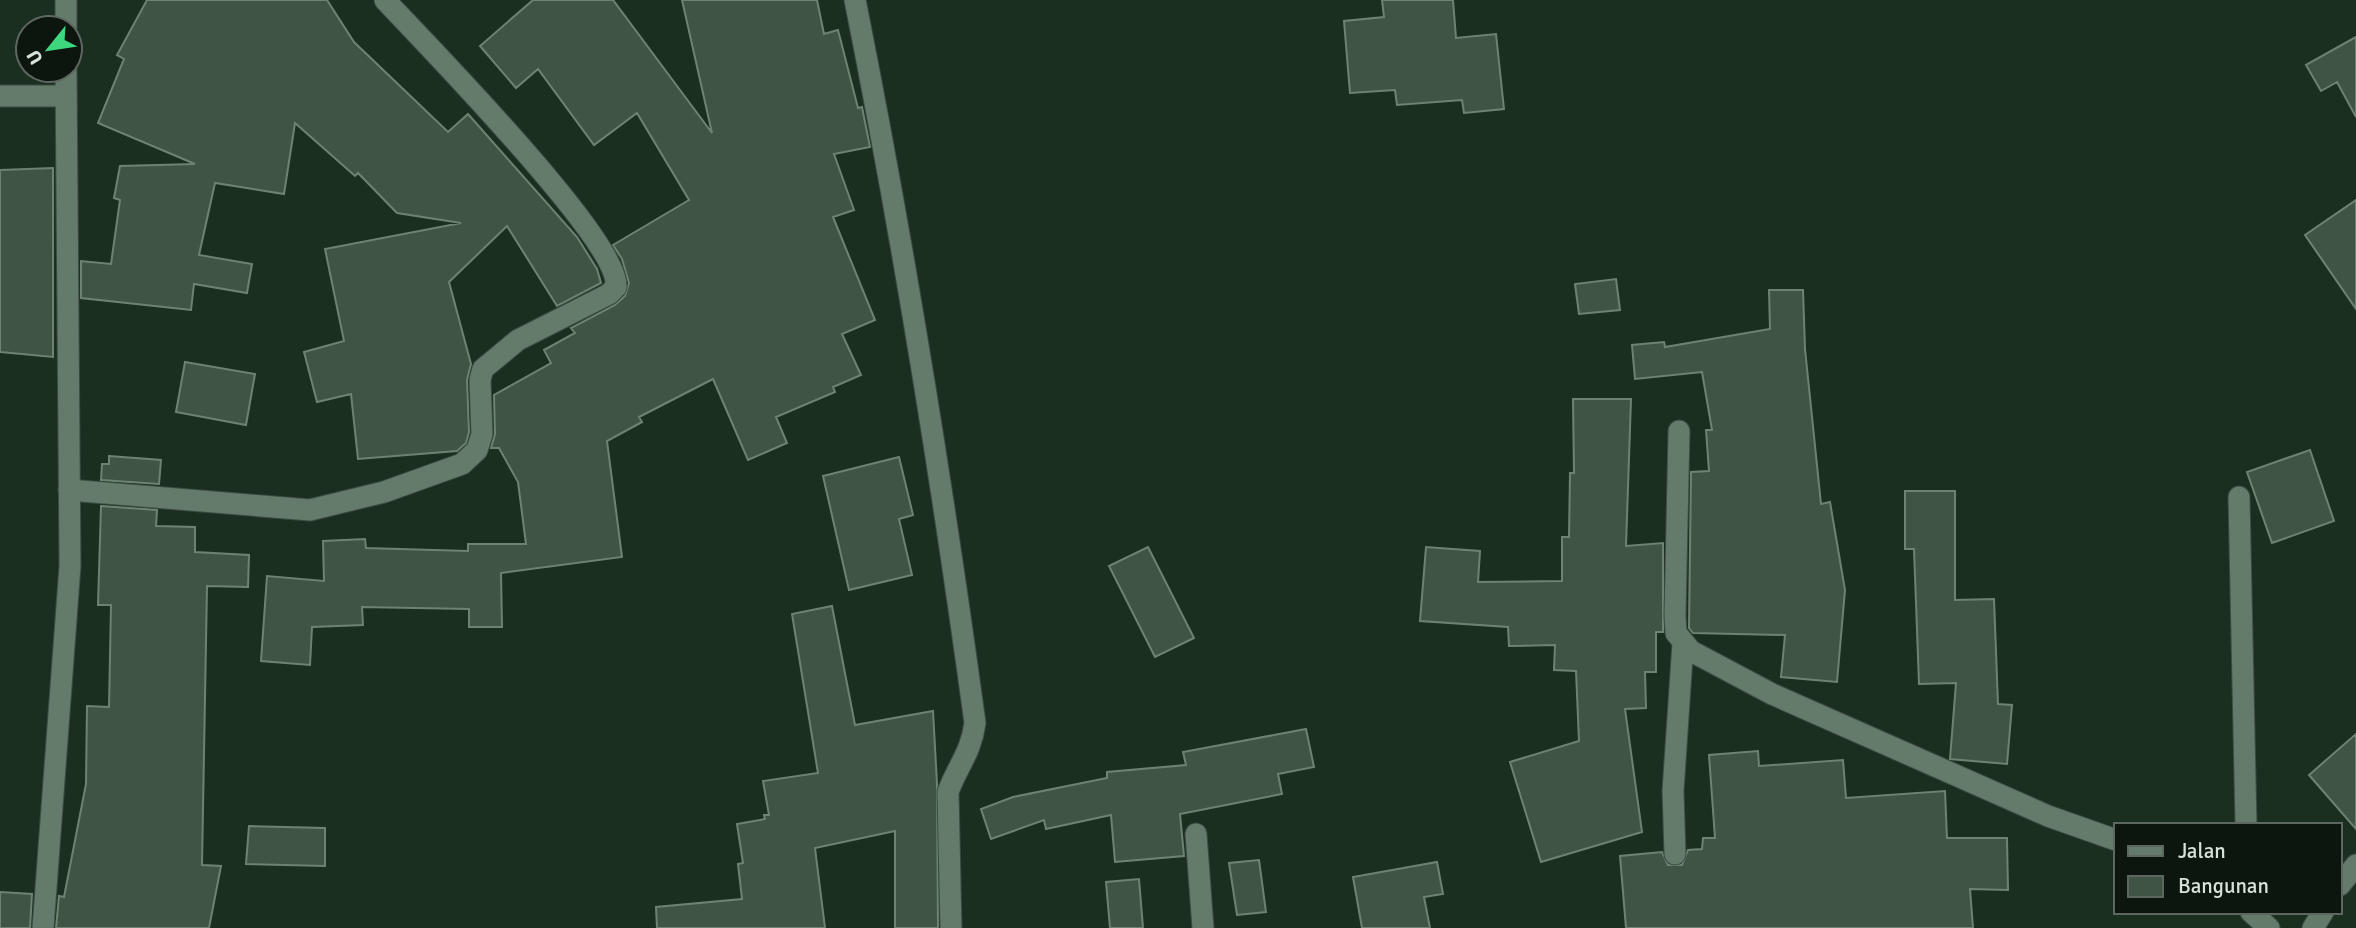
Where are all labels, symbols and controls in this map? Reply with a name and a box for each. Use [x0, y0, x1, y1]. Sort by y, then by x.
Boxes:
north arrow [14, 14, 84, 84]
text: U [22, 45, 49, 69]
legend [2114, 823, 2342, 914]
text: Jalan [2178, 838, 2226, 864]
text: Bangunan [2178, 873, 2269, 899]

